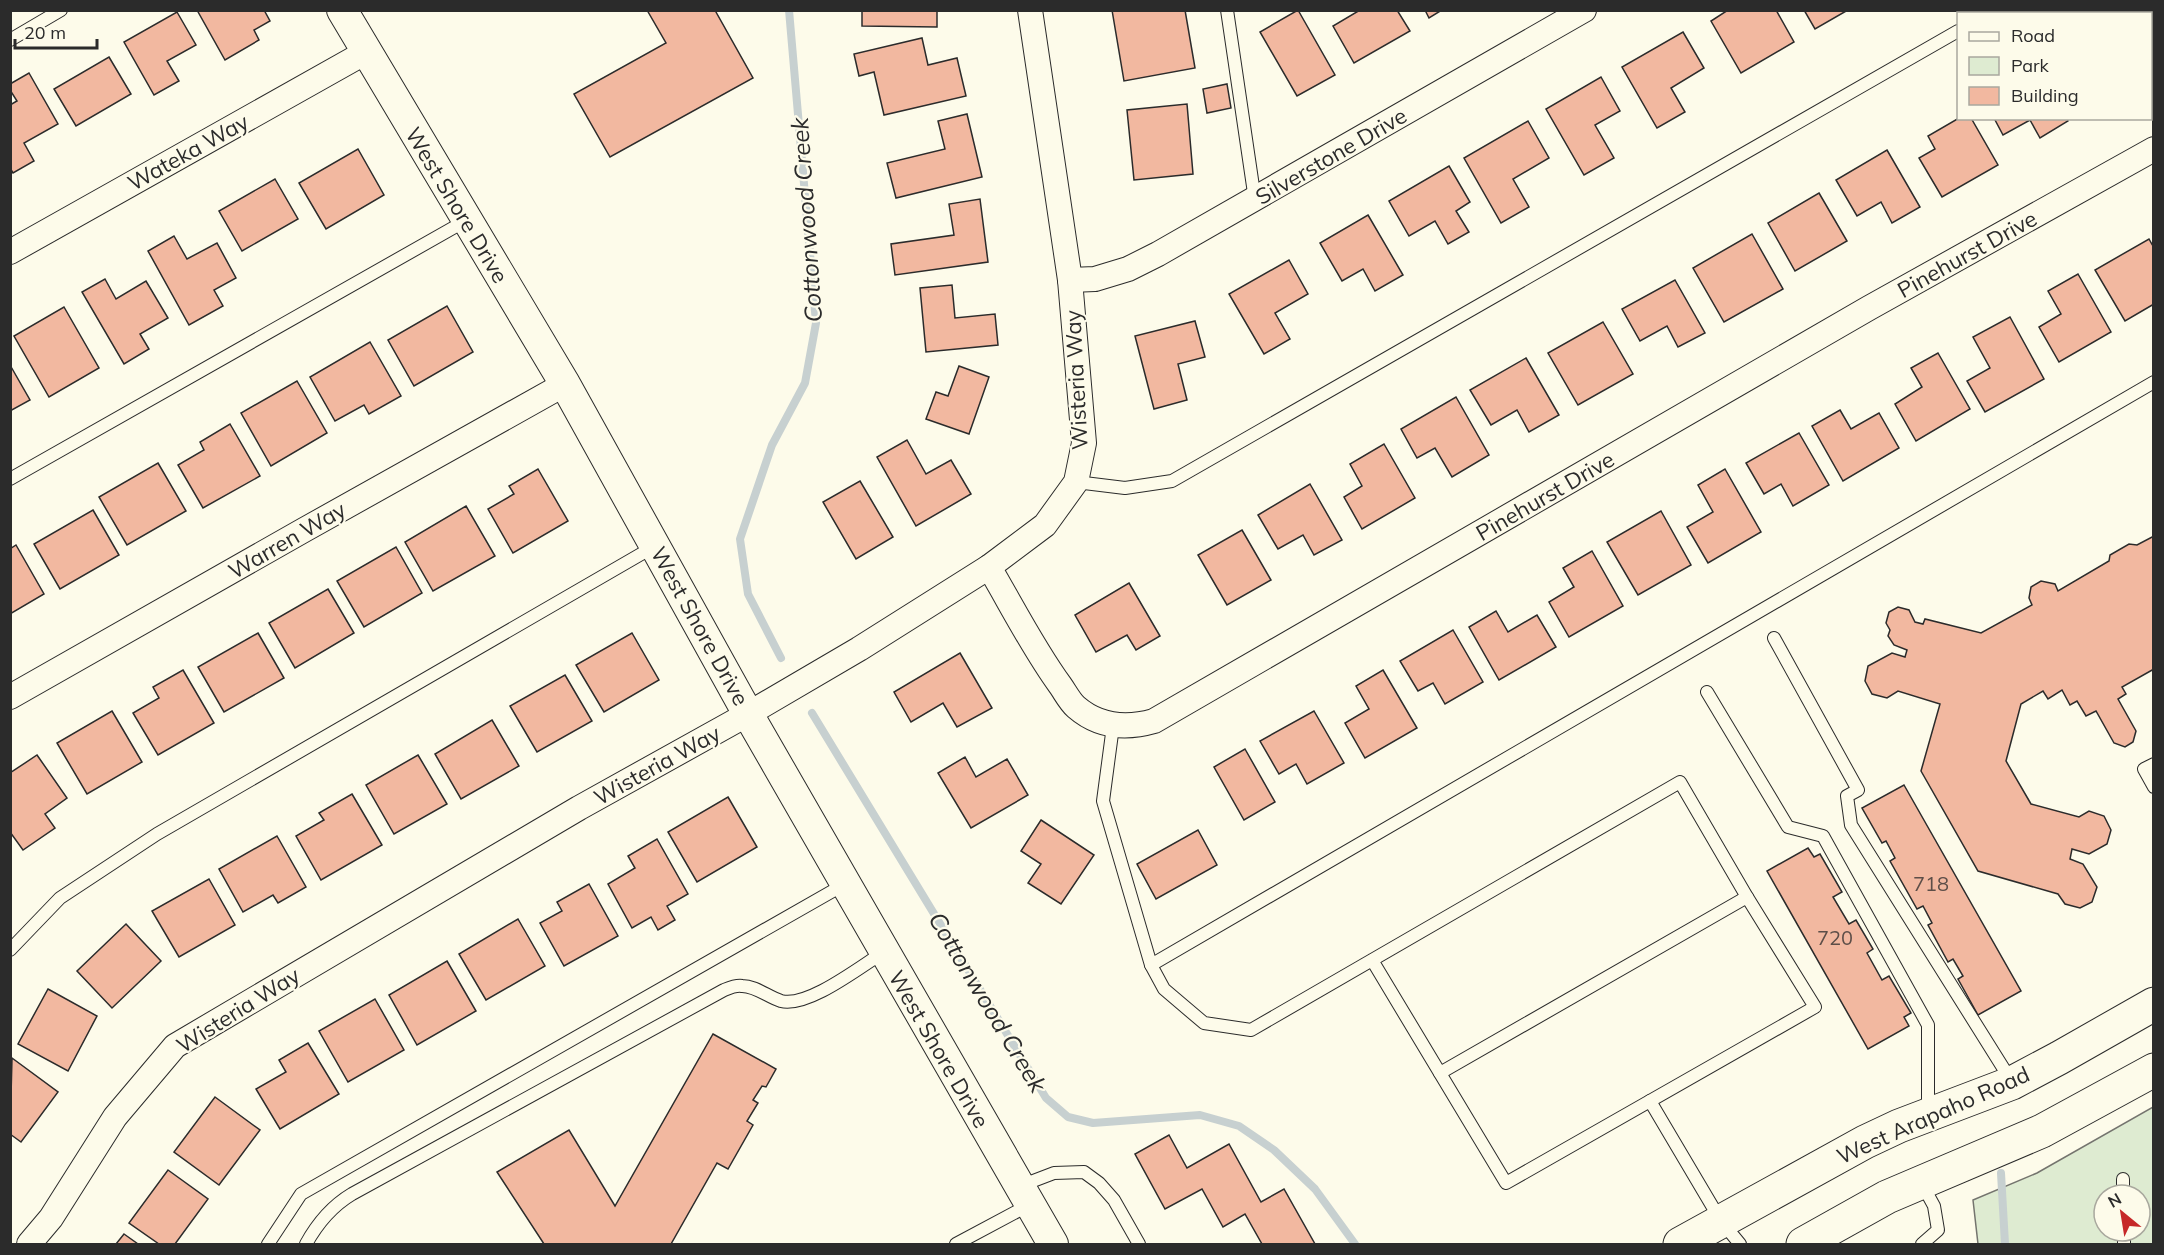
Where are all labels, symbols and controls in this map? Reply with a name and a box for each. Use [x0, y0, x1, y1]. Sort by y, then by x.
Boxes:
scale bar [15, 12, 98, 50]
legend [1957, 12, 2152, 120]
text: 20 m [24, 21, 66, 44]
text: Road [2011, 24, 2055, 47]
text: Park [2011, 54, 2050, 77]
text: Building [2011, 84, 2079, 107]
street label: Silverstone Drive [1250, 101, 1412, 211]
street label: Wateka Way [123, 107, 254, 197]
water label: Cottonwood Creek [784, 116, 828, 323]
street label: West Shore Drive [399, 122, 515, 288]
street label: Pinehurst Drive [1892, 204, 2042, 304]
street label: Wisteria Way [1058, 309, 1094, 451]
street label: Pinehurst Drive [1471, 445, 1619, 547]
street label: Warren Way [223, 495, 351, 585]
street label: West Shore Drive [645, 542, 755, 710]
street label: Wisteria Way [589, 719, 725, 811]
house number: 718 [1913, 871, 1949, 896]
water label: Cottonwood Creek [922, 906, 1054, 1098]
house number: 720 [1817, 925, 1853, 950]
street label: Wisteria Way [171, 961, 305, 1059]
street label: West Shore Drive [883, 965, 995, 1133]
street label: West Arapaho Road [1832, 1060, 2034, 1170]
north arrow [2092, 1183, 2152, 1243]
text: N [2104, 1188, 2125, 1212]

